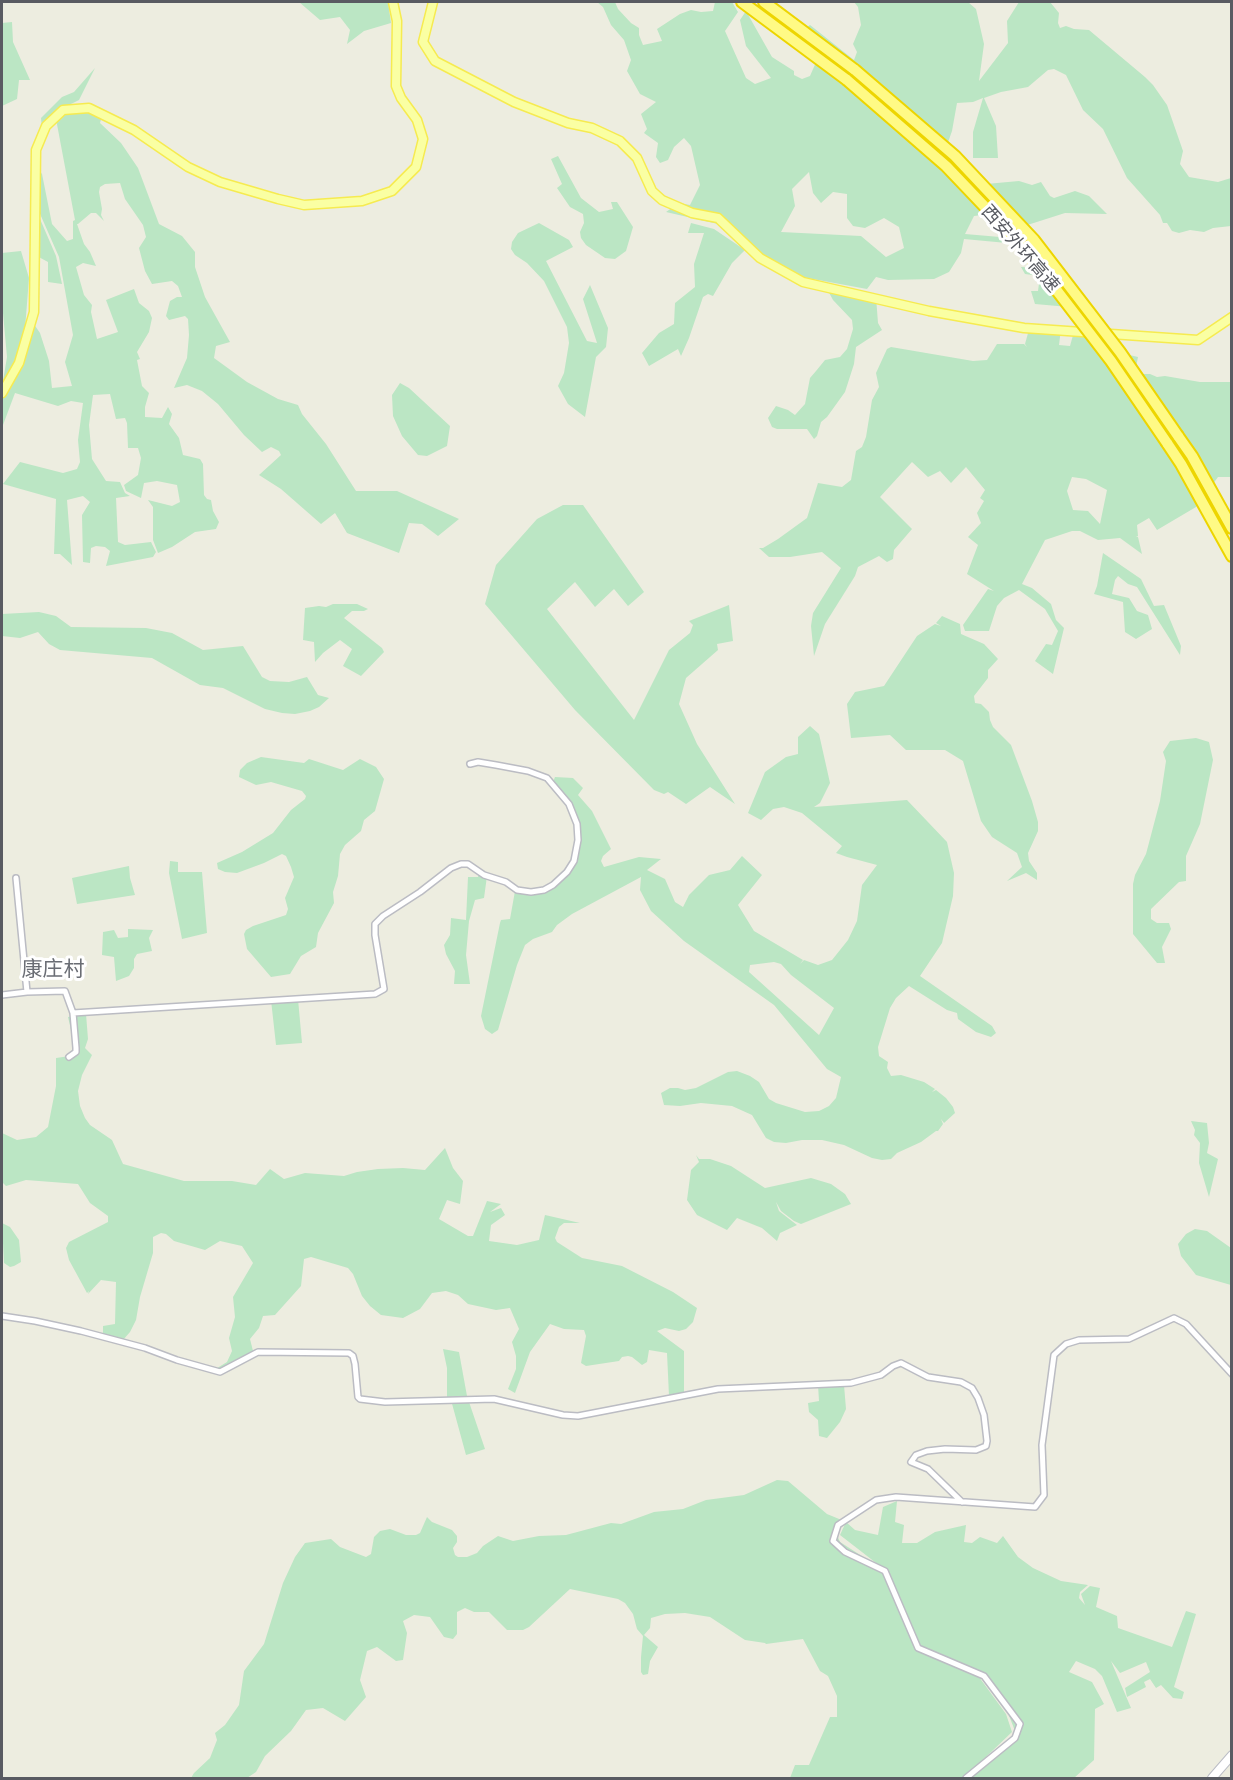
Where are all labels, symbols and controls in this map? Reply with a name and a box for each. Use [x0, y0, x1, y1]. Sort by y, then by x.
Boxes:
street label: 西安外环高速 [976, 201, 1064, 297]
district label: 康庄村 [22, 957, 84, 983]

